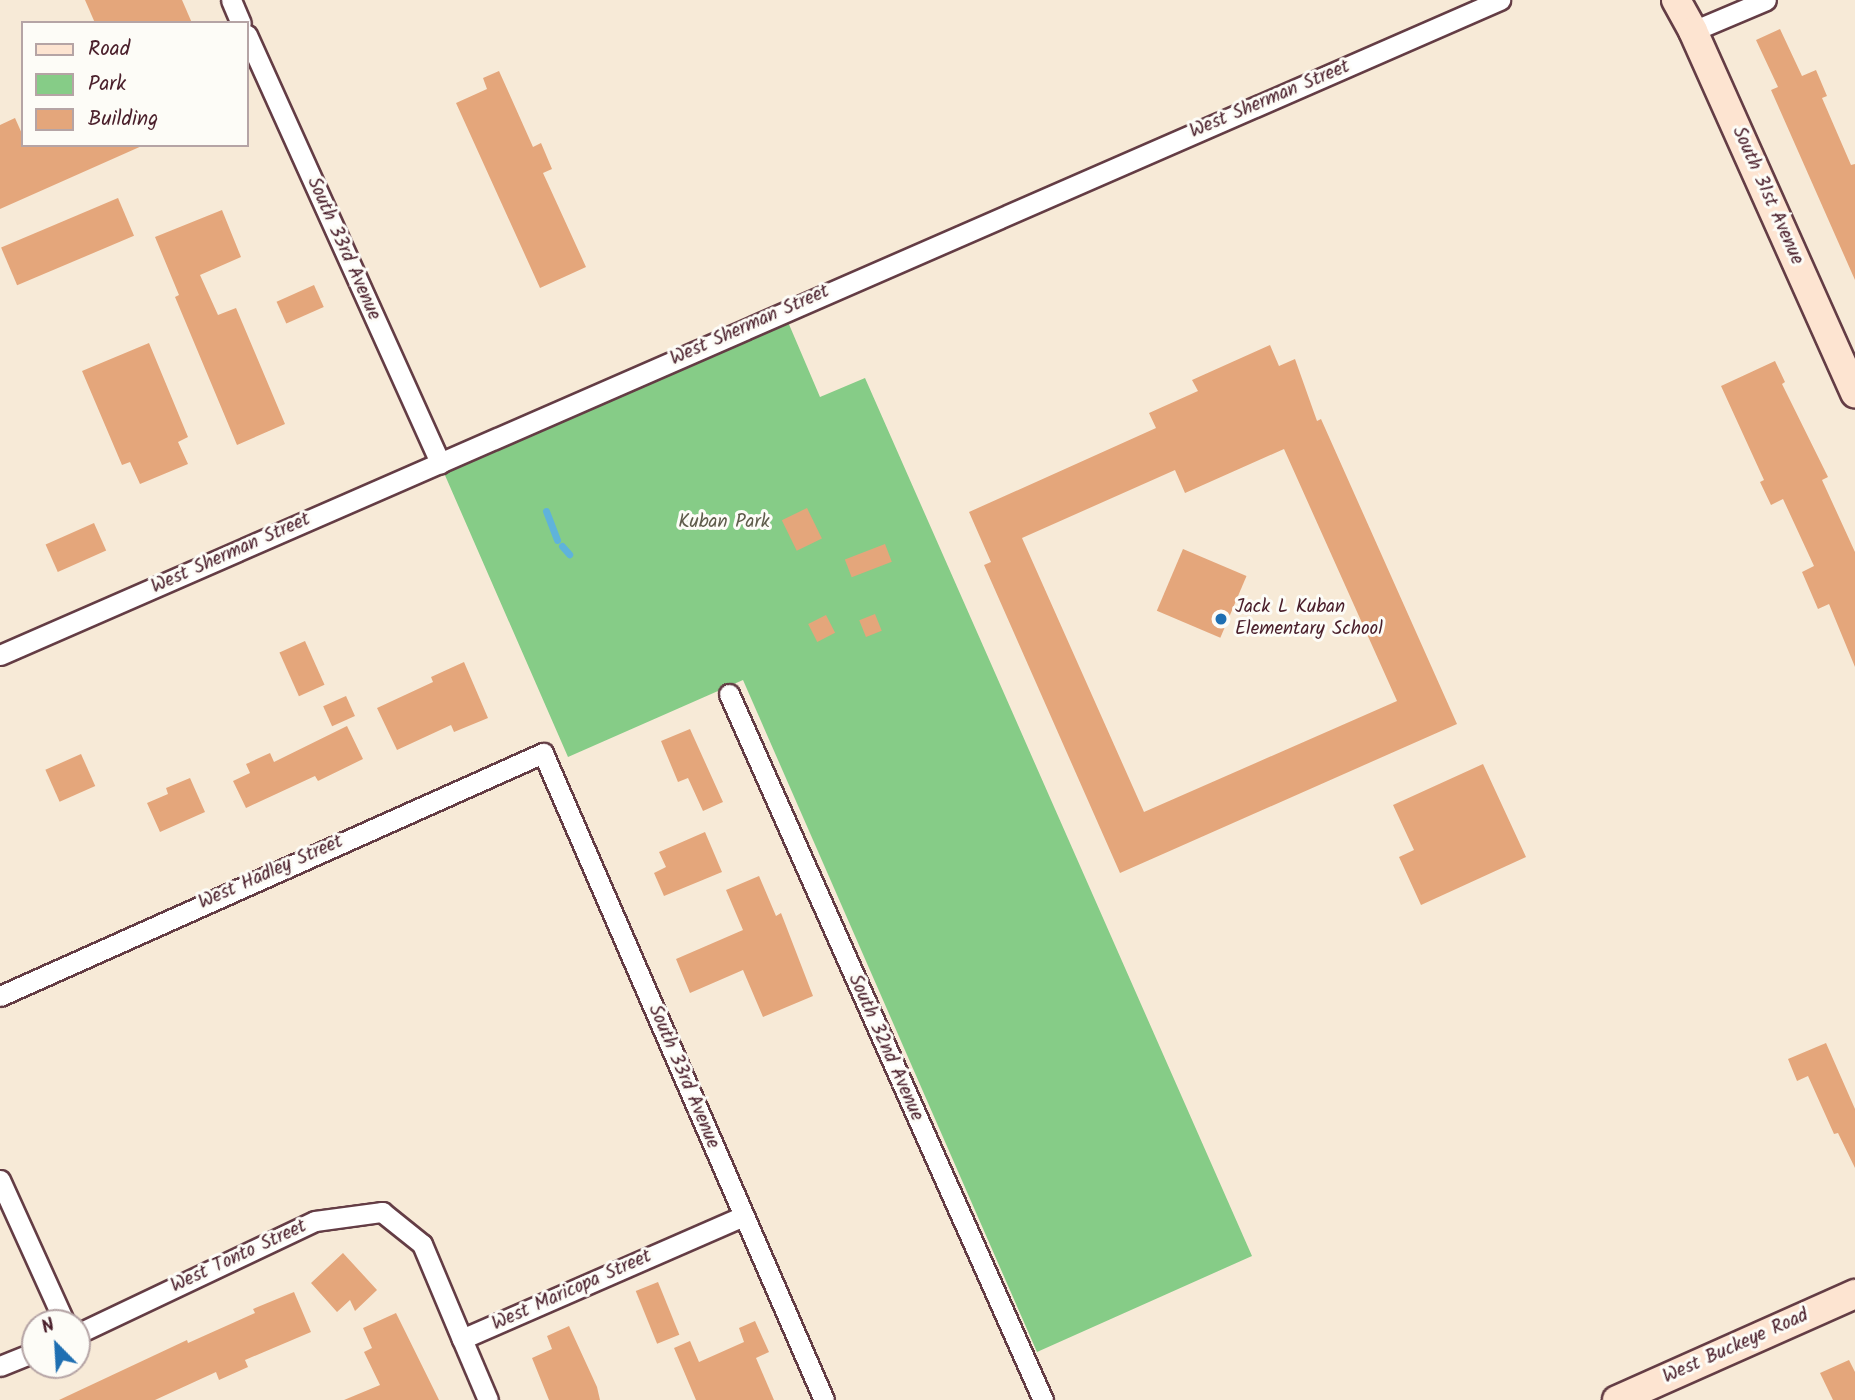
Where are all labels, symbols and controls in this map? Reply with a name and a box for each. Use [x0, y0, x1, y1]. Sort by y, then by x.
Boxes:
legend [21, 21, 248, 147]
text: Road [88, 33, 130, 66]
street label: West Sherman Street [1187, 56, 1353, 144]
text: Park [88, 68, 126, 101]
text: Building [88, 103, 158, 136]
street label: South 31st Avenue [1726, 123, 1808, 269]
street label: South 33rd Avenue [301, 174, 385, 324]
street label: West Sherman Street [667, 281, 833, 371]
street label: West Sherman Street [148, 509, 314, 599]
park label: Kuban Park [678, 512, 770, 534]
place label: Jack L Kuban Elementary School [1235, 597, 1383, 641]
marker: Jack L Kuban Elementary School [1213, 611, 1229, 627]
street label: West Hadley Street [195, 831, 347, 915]
street label: South 32nd Avenue [842, 971, 928, 1125]
street label: South 33rd Avenue [642, 1002, 724, 1152]
street label: West Tonto Street [168, 1216, 310, 1298]
street label: West Maricopa Street [489, 1246, 655, 1336]
street label: West Buckeye Road [1660, 1305, 1812, 1389]
north arrow [21, 1309, 91, 1379]
text: N [37, 1310, 60, 1343]

